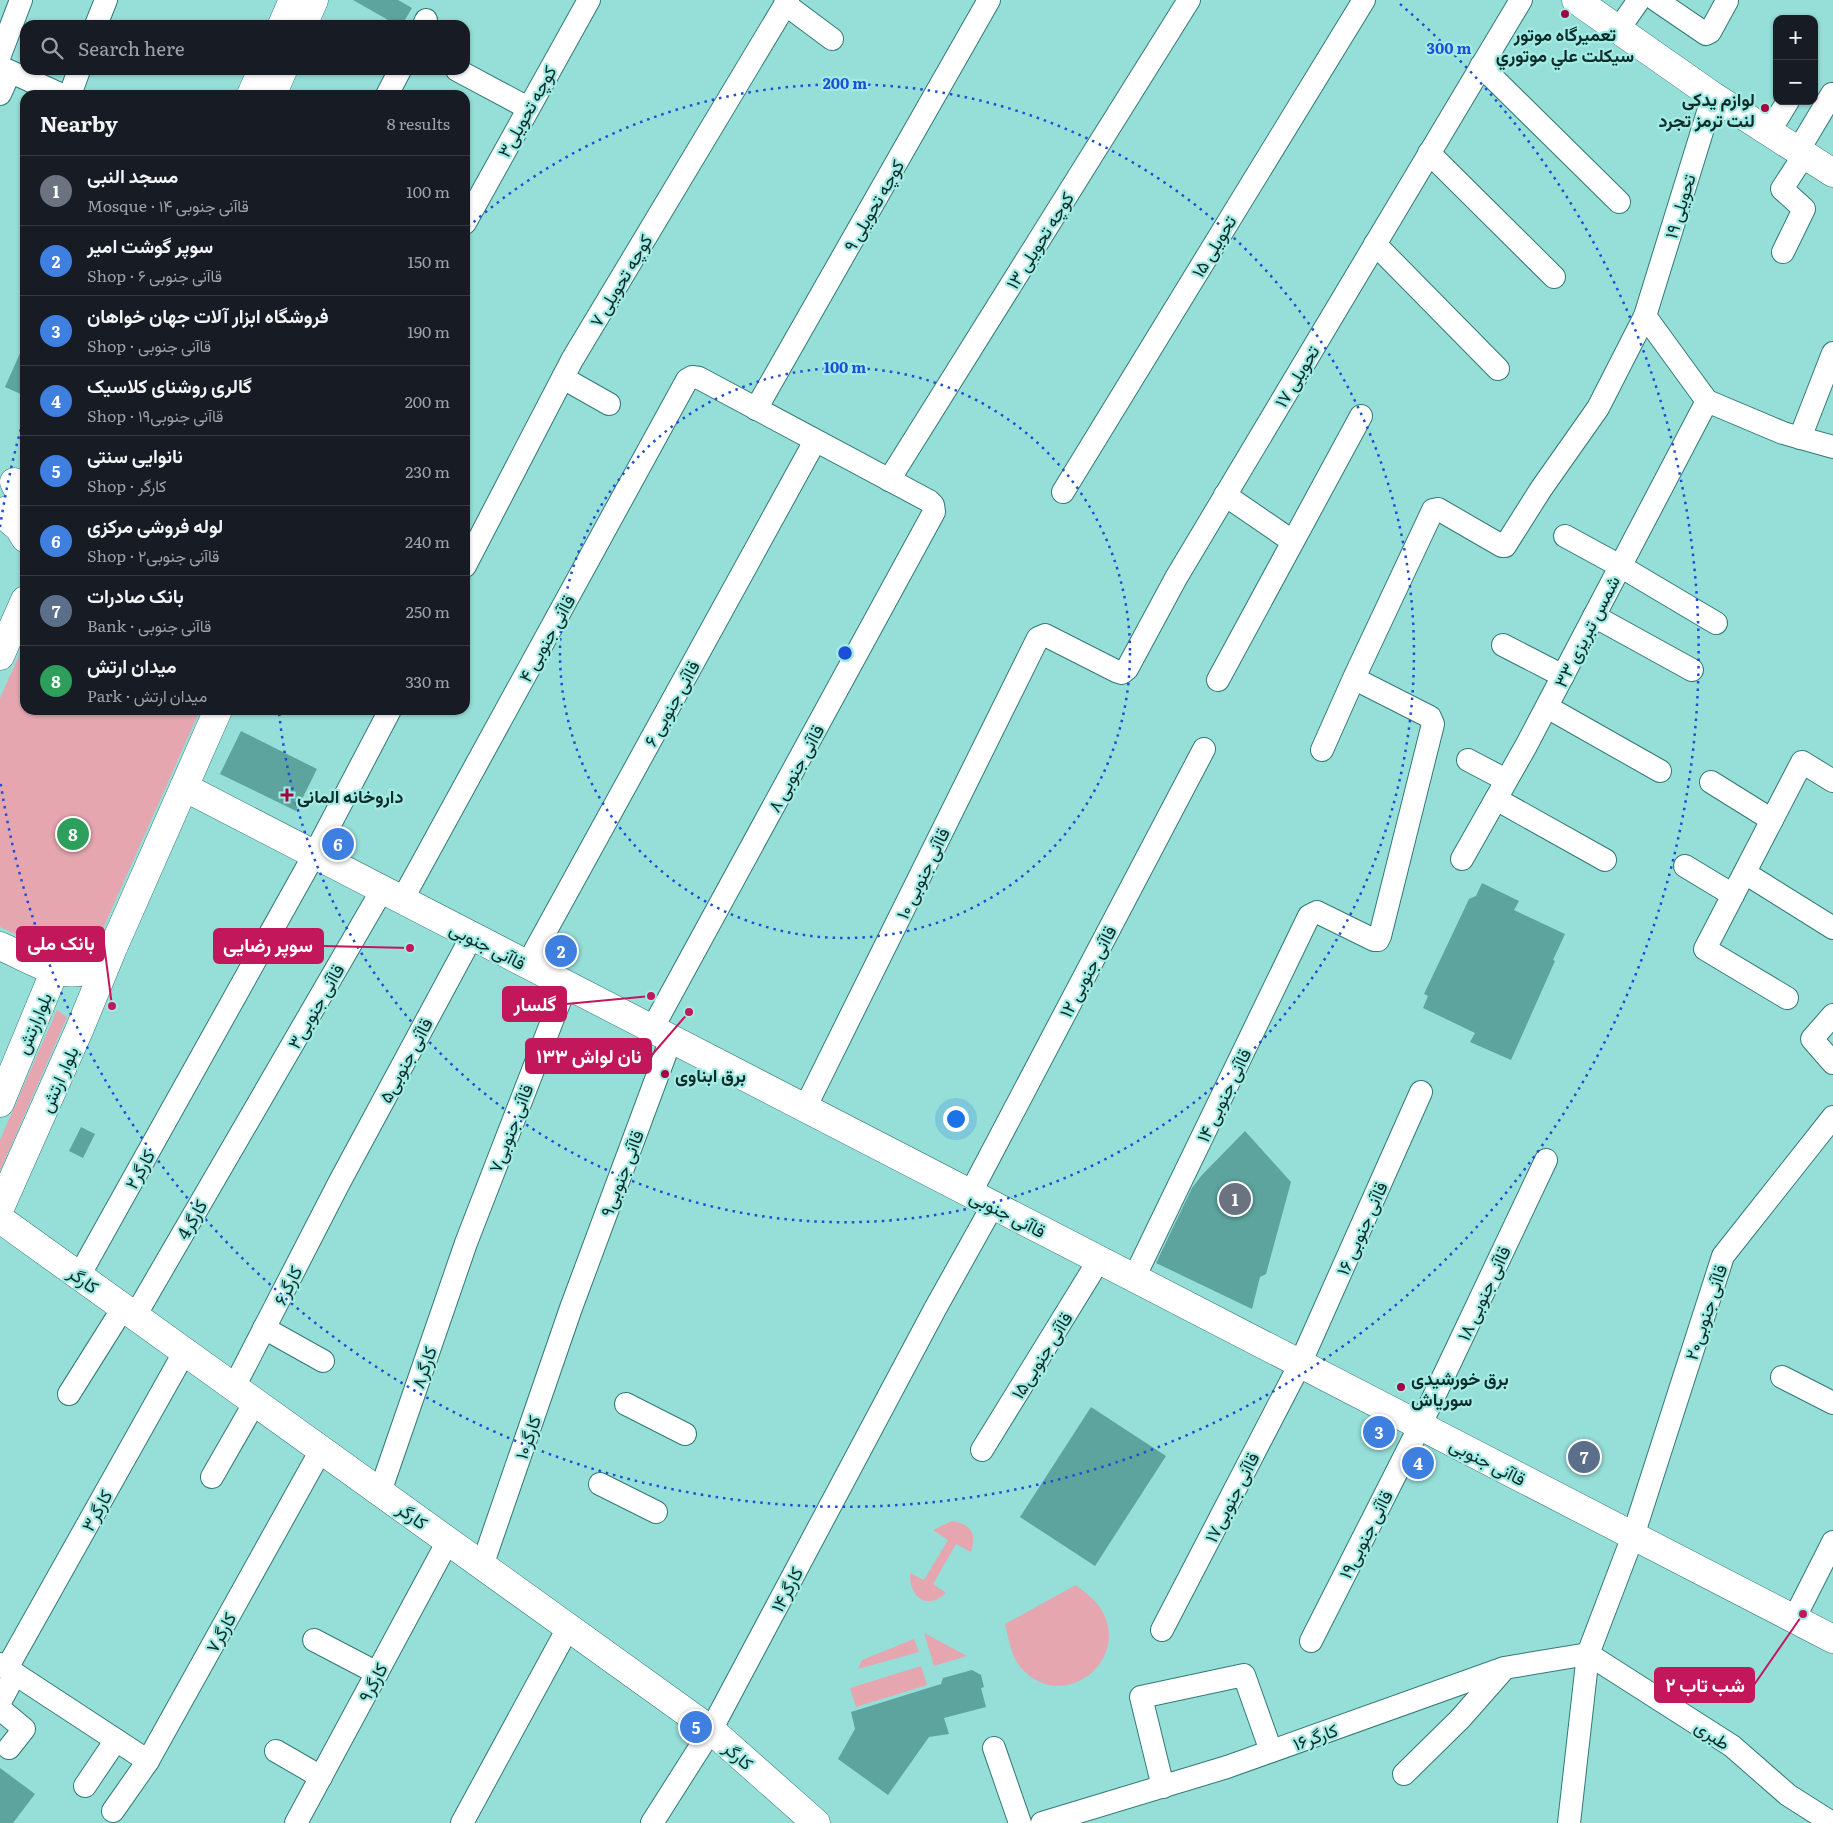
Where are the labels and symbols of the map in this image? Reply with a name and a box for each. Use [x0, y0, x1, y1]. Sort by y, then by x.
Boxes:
marker: تعميرگاه موتور سيكلت علي موتوري [1559, 8, 1571, 20]
place label: تعميرگاه موتور سيكلت علي موتوري [1496, 20, 1634, 71]
text: 300 m [1427, 36, 1471, 59]
street label: کوچه تحویلی۳ [490, 60, 562, 162]
text: 200 m [823, 71, 867, 94]
place label: لوازم یدکی لنت ترمز تجرد [1658, 85, 1755, 133]
marker: لوازم یدکی لنت ترمز تجرد [1759, 102, 1771, 114]
street label: کوچه تحویلی ۹ [836, 154, 910, 256]
street label: تحویلی ۱۹ [1656, 170, 1702, 242]
street label: کوچه تحویلی ۱۳ [998, 186, 1080, 294]
street label: تحویلی ۱۵ [1184, 210, 1242, 282]
street label: کوچه تحویلی ۷ [582, 228, 658, 332]
street label: تحویلی ۱۷ [1267, 340, 1325, 412]
text: 100 m [824, 355, 866, 378]
street label: شمس تبریزی ۳۳ [1546, 570, 1626, 692]
street label: قاآنی جنوبی ۴ [511, 589, 581, 687]
centre of rings [836, 644, 854, 662]
street label: قاآنی جنوبی ۶ [636, 655, 706, 751]
street label: قاآنی جنوبی ۸ [760, 719, 830, 817]
place label: داروخانه المانی [297, 782, 403, 809]
marker: داروخانه المانی [281, 789, 293, 801]
pin: 8 [57, 815, 89, 853]
street label: قاآنی جنوبی ۱۰ [888, 823, 956, 923]
pin: 6 [322, 825, 354, 863]
street label: قاآنی جنوبی [445, 914, 531, 976]
street label: قاآنی جنوبی ۱۲ [1051, 920, 1123, 1022]
callout: بانک ملی [17, 927, 104, 961]
text: بانک ملی [27, 928, 95, 956]
callout: سوپر رضایی [214, 929, 323, 963]
text: سوپر رضایی [223, 930, 313, 959]
pin: 2 [545, 932, 577, 970]
street label: قاآنی جنوبی۳ [280, 958, 350, 1054]
callout: گلسار [503, 987, 566, 1021]
street label: بلوارارتش [8, 988, 58, 1058]
text: گلسار [513, 989, 557, 1017]
street label: قاآنی جنوبی۵ [371, 1013, 439, 1107]
callout: نان لواش ۱۳۳ [526, 1039, 651, 1073]
text: نان لواش ۱۳۳ [536, 1041, 642, 1069]
street label: بلوار ارتش [31, 1042, 85, 1116]
street label: قاآنی جنوبی ۱۴ [1189, 1044, 1257, 1146]
place label: برق ابناوی [675, 1061, 746, 1088]
marker: برق ابناوی [659, 1068, 671, 1080]
street label: قاآنی جنوبی۷ [481, 1080, 539, 1176]
your location [943, 1106, 969, 1132]
street label: قاآنی جنوبی۹ [592, 1126, 650, 1220]
street label: کارگر۲ [117, 1144, 161, 1194]
street label: قاآنی جنوبی ۱۶ [1328, 1177, 1394, 1279]
pin: 1 [1219, 1180, 1251, 1218]
street label: قاآنی جنوبی [965, 1182, 1051, 1244]
street label: 4کارگر [169, 1194, 213, 1244]
street label: قاآنی جنوبی ۱۸ [1449, 1241, 1517, 1345]
street label: کارگر [62, 1258, 105, 1299]
street label: کارگر۶ [266, 1261, 308, 1309]
street label: ۲۰قاآنی جنوبی [1677, 1261, 1733, 1363]
street label: قاآنی جنوبی۱۵ [1004, 1306, 1078, 1404]
street label: کارگر۸ [403, 1342, 443, 1392]
place label: برق خورشیدی سوریاش [1411, 1364, 1509, 1412]
marker: برق خورشیدی سوریاش [1395, 1381, 1407, 1393]
street label: کارگر۱۰ [507, 1411, 547, 1463]
pin: 3 [1363, 1413, 1395, 1451]
street label: قاآنی جنوبی [1445, 1430, 1531, 1492]
pin: 7 [1568, 1438, 1600, 1476]
pin: 4 [1402, 1444, 1434, 1482]
street label: قاآنی جنوبی۱۷ [1197, 1447, 1265, 1547]
street label: کارگر۳ [74, 1484, 118, 1536]
street label: قاآنی جنوبی۱۹ [1331, 1485, 1399, 1583]
street label: کارگر [391, 1494, 434, 1535]
street label: کارگر۱۴ [763, 1562, 809, 1616]
street label: کارگر۷ [198, 1607, 242, 1657]
street label: کارگر۹ [350, 1658, 394, 1706]
callout: شب تاب ۲ [1655, 1668, 1754, 1702]
text: شب تاب ۲ [1665, 1670, 1745, 1698]
pin: 5 [680, 1708, 712, 1746]
street label: طبری [1690, 1712, 1736, 1756]
street label: کارگر۱۶ [1289, 1715, 1341, 1757]
street label: کارگر [717, 1734, 760, 1776]

